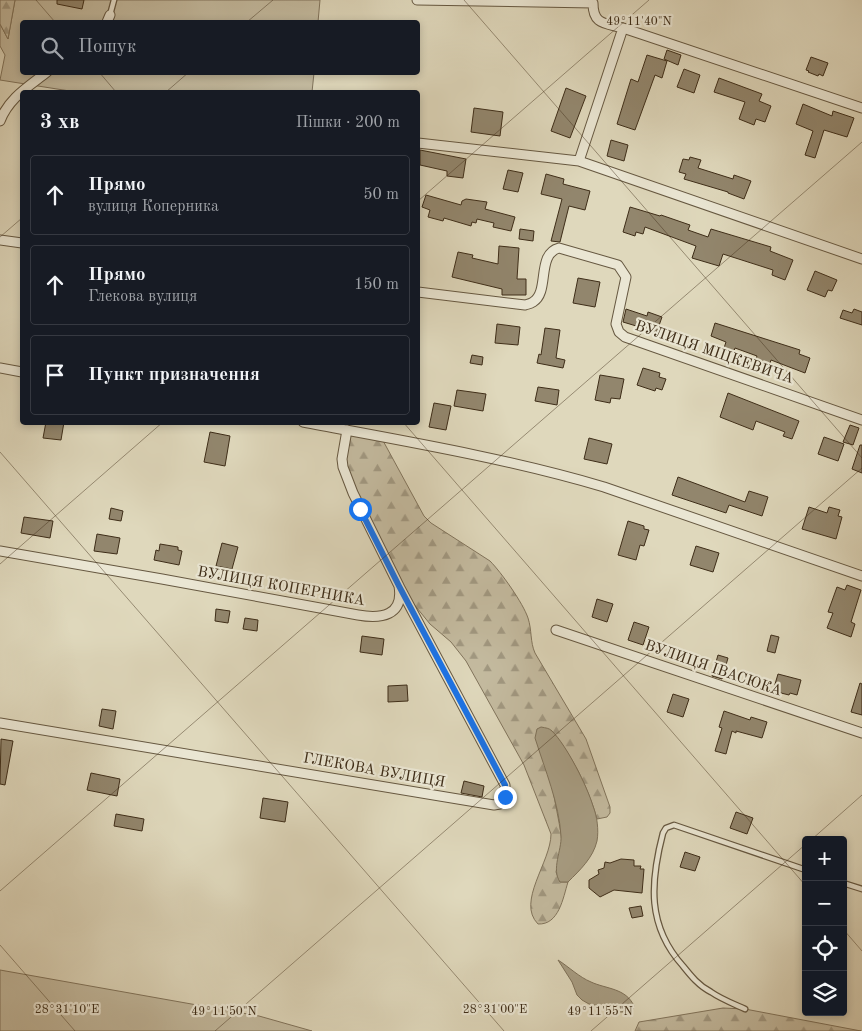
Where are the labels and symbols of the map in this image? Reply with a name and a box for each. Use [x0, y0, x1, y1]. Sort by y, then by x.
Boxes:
text: 49°11'40"N [606, 16, 672, 28]
street label: ВУЛИЦЯ МІЦКЕВИЧА [633, 319, 796, 387]
route start [349, 498, 372, 521]
street label: ВУЛИЦЯ КОПЕРНИКА [196, 565, 367, 609]
street label: ВУЛИЦЯ ІВАСЮКА [642, 638, 784, 700]
street label: ГЛЕКОВА ВУЛИЦЯ [302, 751, 446, 791]
route end [494, 786, 517, 809]
text: 28°31'10"E [35, 1004, 99, 1016]
text: 28°31'00"E [463, 1004, 527, 1016]
text: 49°11'50"N [191, 1005, 257, 1018]
text: 49°11'55"N [567, 1005, 633, 1018]

